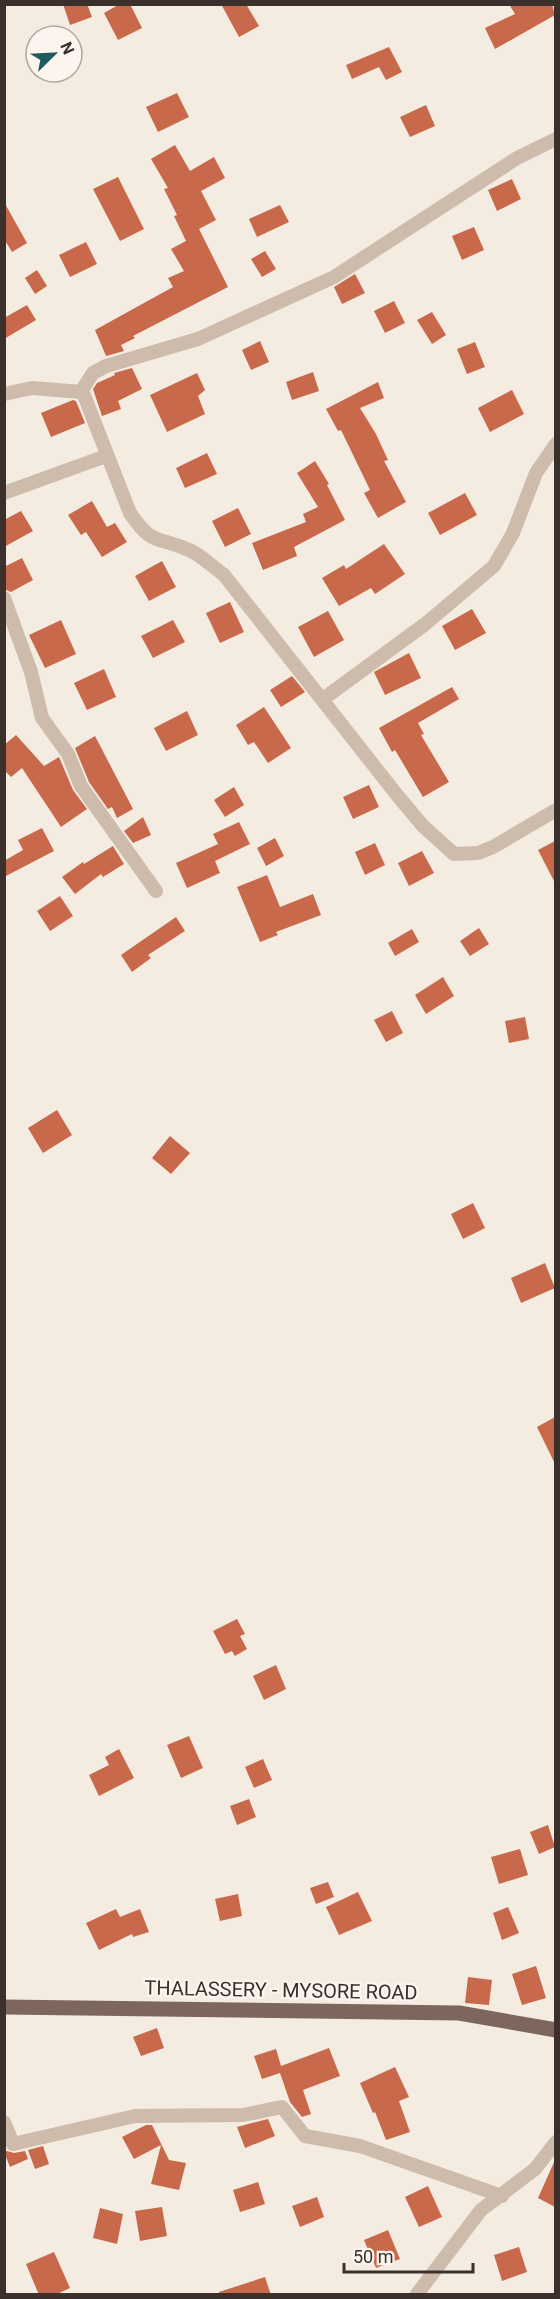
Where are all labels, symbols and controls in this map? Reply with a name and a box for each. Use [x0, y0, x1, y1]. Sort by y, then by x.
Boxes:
north arrow [24, 24, 84, 84]
text: N [56, 39, 78, 57]
street label: THALASSERY - MYSORE ROAD [144, 1976, 418, 2004]
scale bar [344, 2236, 473, 2274]
text: 50 m [353, 2246, 393, 2267]

